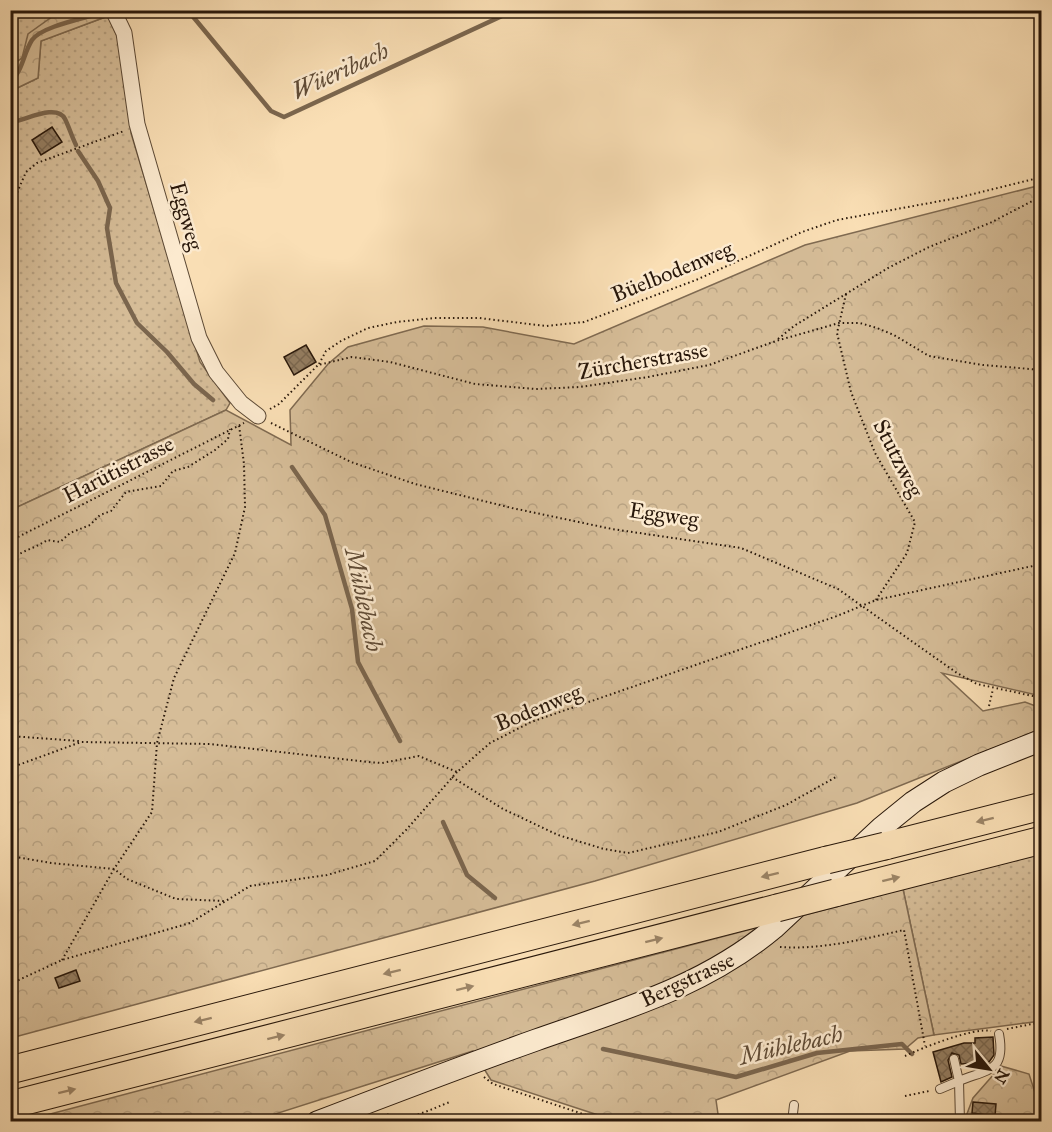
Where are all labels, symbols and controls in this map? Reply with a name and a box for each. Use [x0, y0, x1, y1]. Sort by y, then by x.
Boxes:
water label: Wüeribach [287, 35, 393, 106]
street label: Eggweg [164, 179, 209, 254]
street label: Büelbodenweg [607, 235, 738, 308]
street label: Zürcherstrasse [576, 336, 710, 385]
street label: Stutzweg [868, 415, 930, 502]
street label: Harütistrasse [58, 430, 178, 509]
street label: Eggweg [627, 496, 701, 533]
water label: Mühlebach [338, 544, 390, 655]
street label: Bodenweg [491, 678, 586, 737]
one-way arrow [976, 816, 994, 826]
one-way arrow [761, 870, 779, 880]
one-way arrow [882, 873, 901, 883]
one-way arrow [572, 919, 590, 929]
one-way arrow [645, 934, 663, 944]
street label: Bergstrasse [636, 946, 739, 1013]
one-way arrow [383, 967, 401, 977]
one-way arrow [456, 983, 474, 993]
one-way arrow [194, 1016, 212, 1026]
water label: Mühlebach [735, 1019, 846, 1072]
one-way arrow [268, 1032, 286, 1041]
north arrow [959, 1039, 1019, 1099]
text: N [990, 1066, 1013, 1087]
one-way arrow [58, 1085, 76, 1095]

